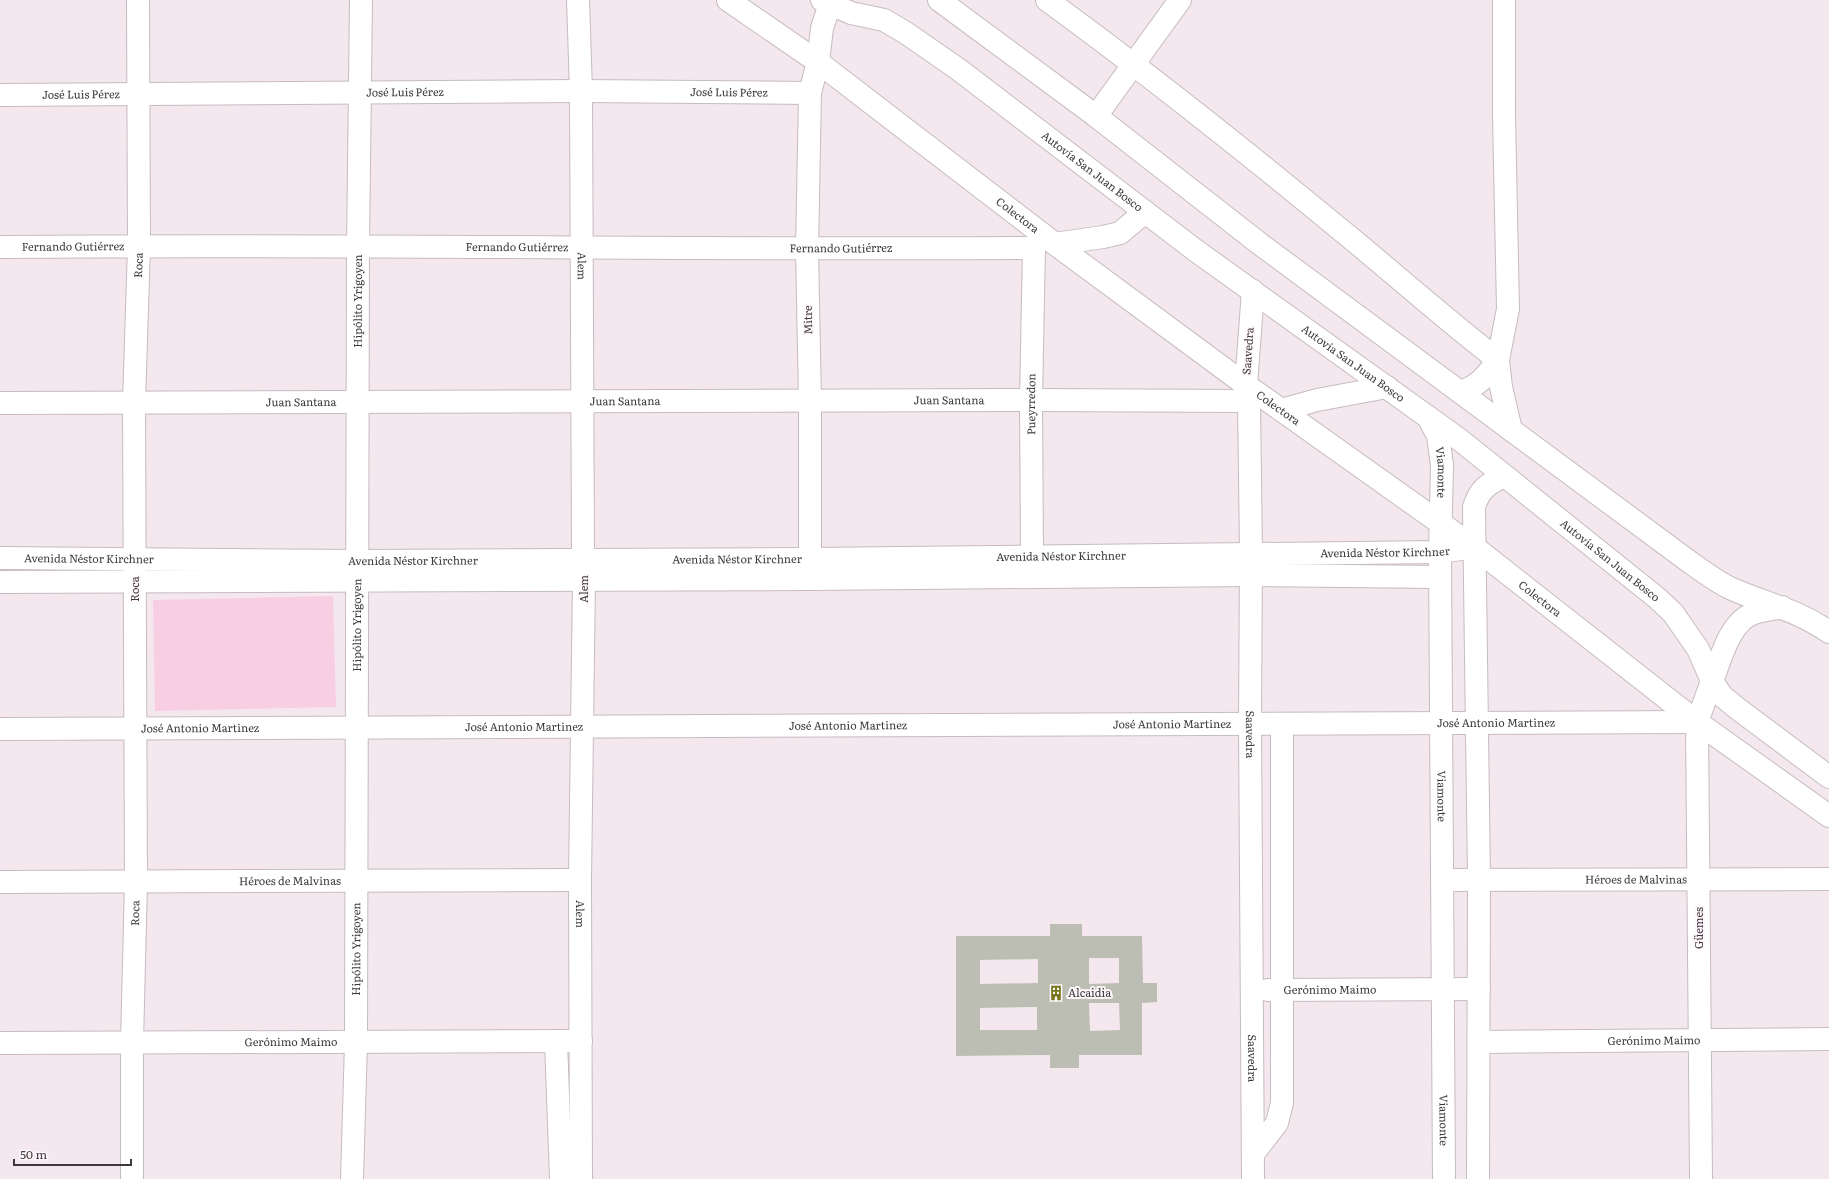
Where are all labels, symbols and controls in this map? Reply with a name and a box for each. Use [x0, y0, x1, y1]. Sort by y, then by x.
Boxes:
street label: José Luis Pérez [366, 83, 445, 99]
street label: José Luis Pérez [690, 83, 769, 100]
street label: José Luis Pérez [42, 85, 121, 102]
street label: Autovía San Juan Bosco [1039, 127, 1147, 214]
street label: Colectora [993, 193, 1043, 236]
street label: Fernando Gutiérrez [22, 237, 125, 254]
street label: Fernando Gutiérrez [466, 238, 569, 254]
street label: Fernando Gutiérrez [790, 239, 893, 255]
street label: Roca [129, 252, 146, 278]
street label: Alem [575, 252, 591, 280]
street label: Hipólito Yrigoyen [349, 254, 365, 348]
street label: Mitre [799, 305, 815, 335]
street label: Autovía San Juan Bosco [1299, 320, 1409, 405]
street label: Saavedra [1237, 327, 1257, 375]
street label: Pueyrredon [1022, 373, 1039, 435]
street label: Colectora [1253, 386, 1304, 428]
street label: Juan Santana [914, 391, 984, 407]
street label: Juan Santana [590, 392, 660, 408]
street label: Juan Santana [266, 393, 336, 409]
street label: Viamonte [1433, 445, 1451, 498]
street label: Autovía San Juan Bosco [1557, 515, 1664, 605]
street label: Avenida Néstor Kirchner [1320, 542, 1452, 560]
street label: Avenida Néstor Kirchner [996, 546, 1127, 564]
street label: Avenida Néstor Kirchner [24, 549, 155, 566]
street label: Avenida Néstor Kirchner [672, 550, 803, 567]
street label: Avenida Néstor Kirchner [348, 551, 479, 568]
street label: Alem [575, 575, 591, 603]
street label: Roca [126, 576, 142, 602]
street label: Colectora [1516, 576, 1565, 620]
street label: Hipólito Yrigoyen [348, 578, 364, 672]
street label: Saavedra [1243, 711, 1259, 758]
street label: José Antonio Martinez [1437, 714, 1556, 730]
street label: José Antonio Martinez [1113, 715, 1232, 731]
street label: José Antonio Martinez [789, 716, 908, 733]
street label: José Antonio Martinez [465, 718, 584, 734]
street label: José Antonio Martinez [141, 719, 260, 735]
street label: Viamonte [1434, 770, 1451, 822]
street label: Héroes de Malvinas [1585, 870, 1687, 887]
street label: Héroes de Malvinas [239, 872, 341, 888]
street label: Roca [126, 900, 143, 926]
street label: Alem [573, 900, 589, 928]
street label: Hipólito Yrigoyen [347, 902, 363, 996]
street label: Güemes [1690, 907, 1706, 949]
street label: Gerónimo Maimo [1283, 980, 1377, 997]
building icon: Alcaidia [1047, 984, 1065, 1002]
place label: Alcaidia [1068, 984, 1111, 1000]
street label: Gerónimo Maimo [1607, 1031, 1701, 1048]
street label: Gerónimo Maimo [244, 1033, 338, 1049]
street label: Saavedra [1245, 1035, 1261, 1082]
street label: Viamonte [1436, 1094, 1453, 1146]
scale bar [14, 1141, 131, 1167]
text: 50 m [20, 1145, 47, 1163]

